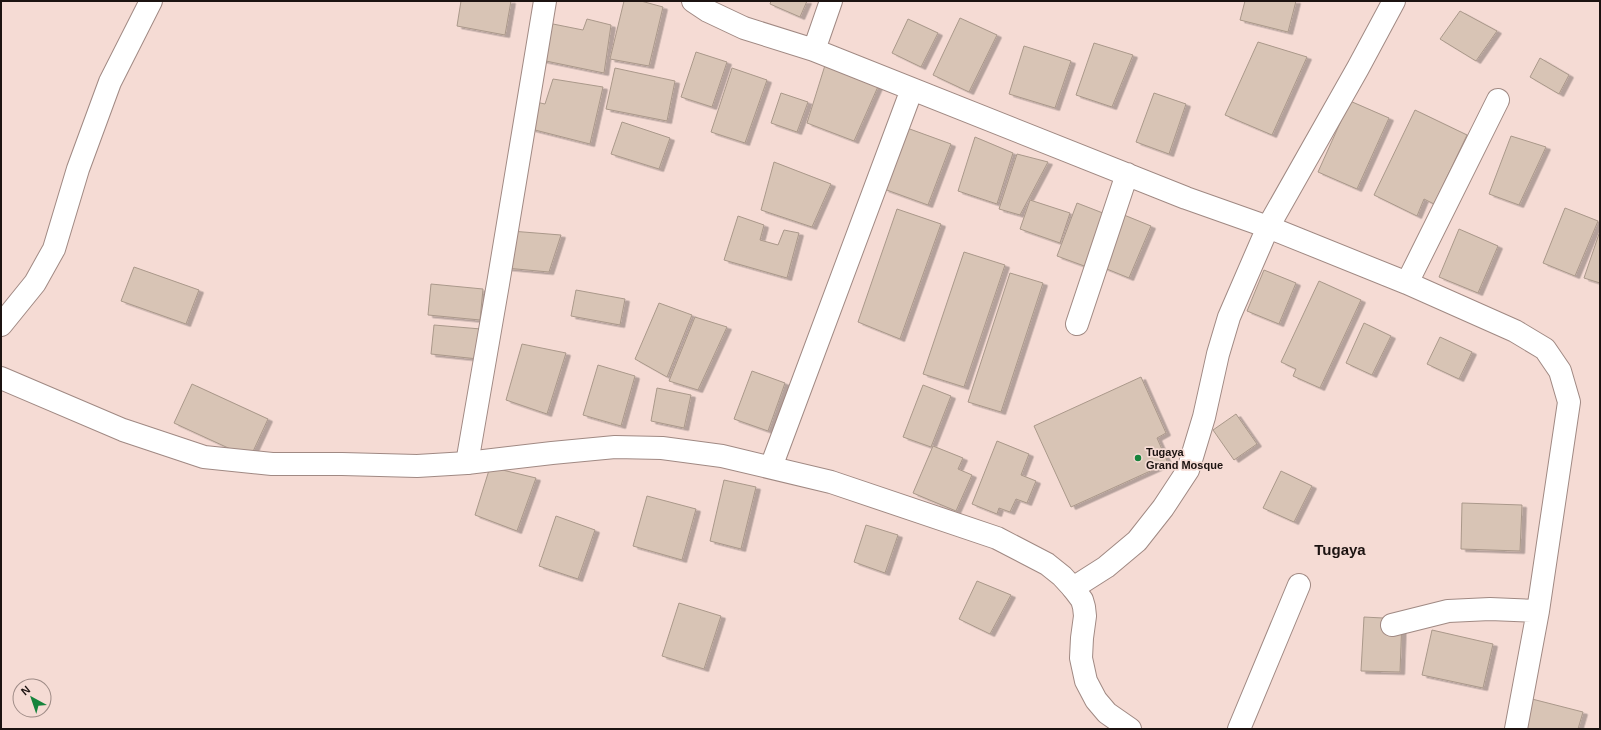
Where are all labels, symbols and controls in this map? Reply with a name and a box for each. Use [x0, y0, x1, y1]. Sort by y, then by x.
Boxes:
place label: Tugaya Grand Mosque [1146, 446, 1223, 471]
marker: Tugaya Grand Mosque [1133, 453, 1143, 463]
district label: Tugaya [1314, 541, 1366, 558]
north arrow [12, 678, 52, 718]
text: N [19, 683, 33, 697]

